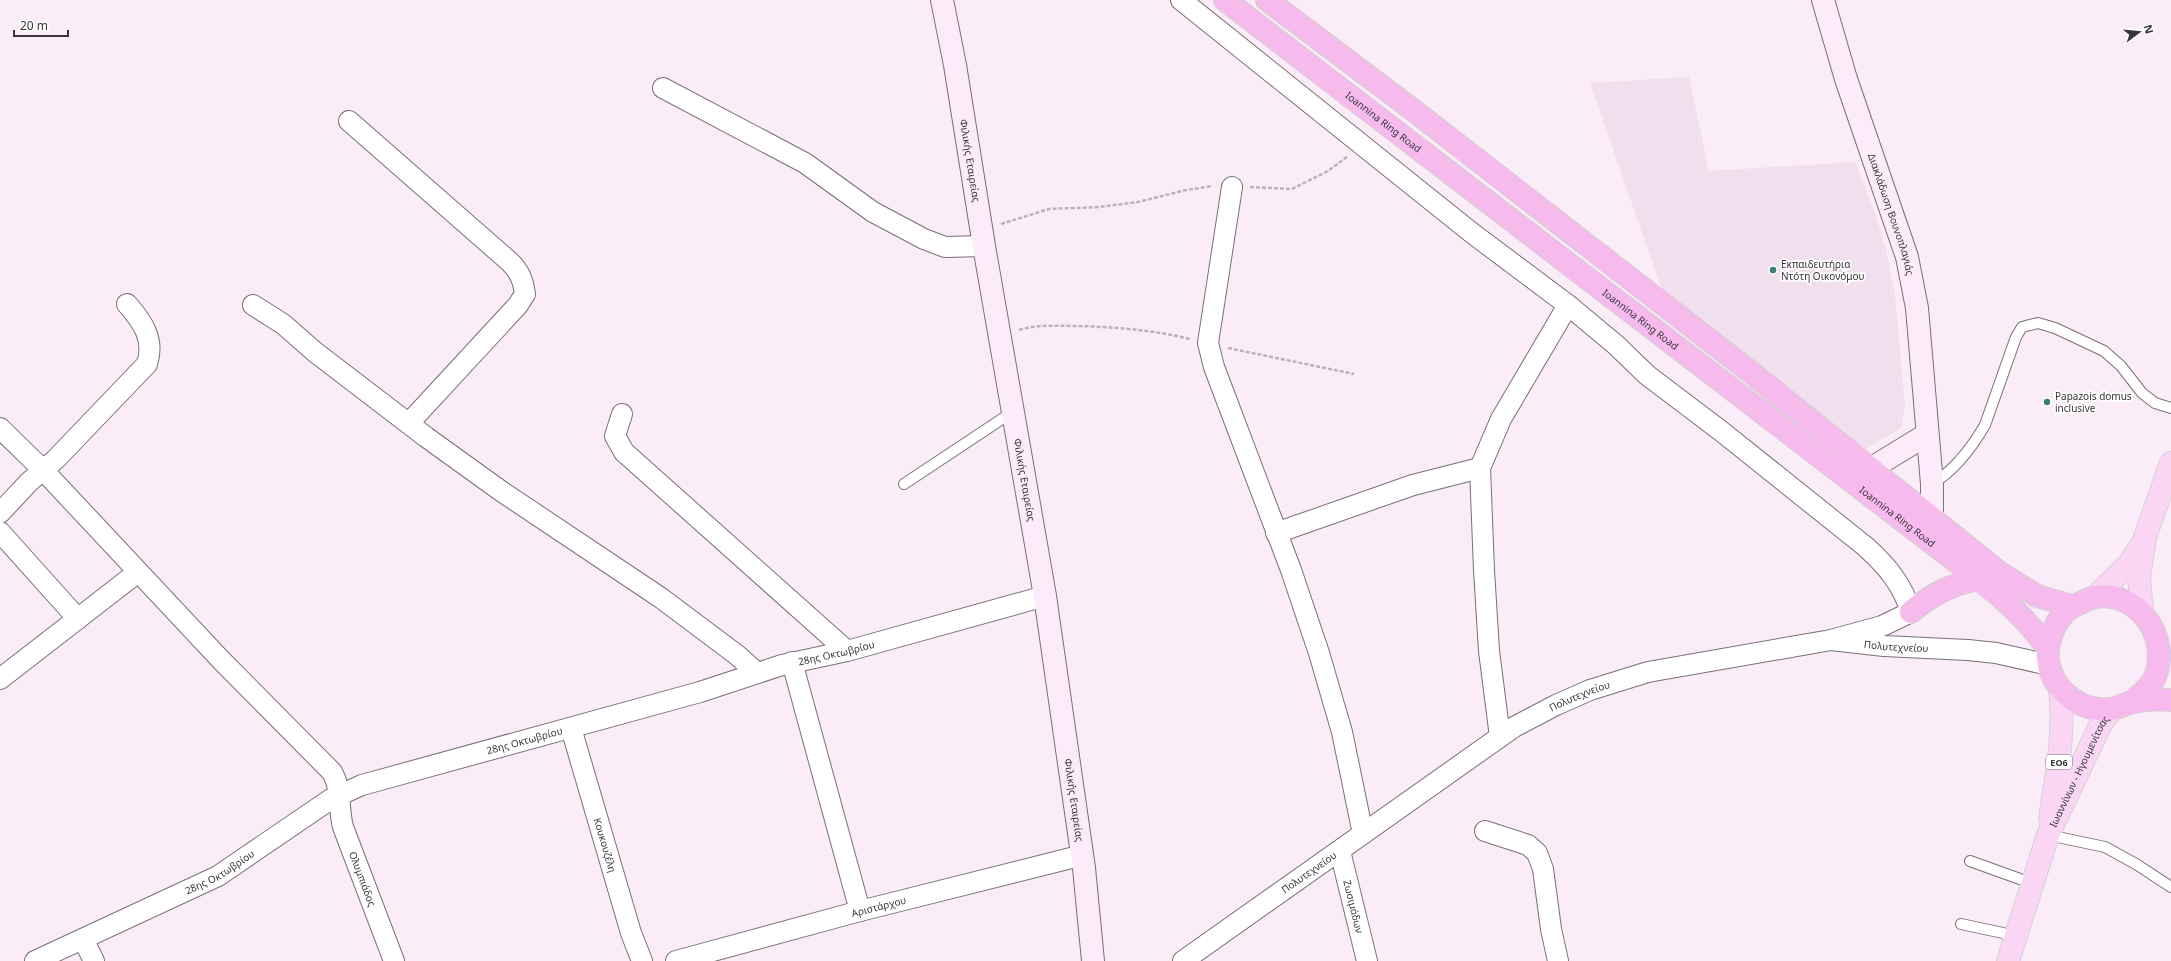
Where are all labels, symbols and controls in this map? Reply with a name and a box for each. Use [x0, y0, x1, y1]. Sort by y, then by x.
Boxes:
scale bar [14, 12, 68, 38]
north arrow [2119, 12, 2159, 52]
text: 20 m [20, 17, 48, 34]
text: N [2141, 23, 2158, 35]
street label: Ioannina Ring Road [1343, 88, 1425, 155]
street label: Φιλικής Εταιρείας [957, 118, 984, 203]
street label: Διακλάδωση Βουνοπλαγιάς [1865, 151, 1917, 276]
place label: Εκπαιδευτήρια Ντότη Οικονόμου [1781, 257, 1864, 283]
marker: Εκπαιδευτήρια Ντότη Οικονόμου [1768, 265, 1778, 275]
street label: Ioannina Ring Road [1600, 285, 1681, 353]
place label: Papazois domus inclusive [2055, 389, 2132, 415]
marker: Papazois domus inclusive [2042, 397, 2052, 407]
street label: Φιλικής Εταιρείας [1011, 437, 1039, 523]
street label: Ioannina Ring Road [1857, 483, 1938, 550]
street label: 28ης Οκτωβρίου [797, 637, 876, 668]
street label: Πολυτεχνείου [1863, 637, 1929, 655]
street label: Πολυτεχνείου [1546, 677, 1612, 714]
street label: Ιωαννίνων - Ηγουμενίτσας [2046, 712, 2112, 830]
street label: 28ης Οκτωβρίου [485, 723, 564, 757]
road number: ΕΟ6 [2046, 755, 2072, 769]
street label: Φιλικής Εταιρείας [1061, 758, 1087, 843]
street label: Κουκουζέλη [591, 816, 620, 874]
street label: 28ης Οκτωβρίου [183, 846, 257, 897]
street label: Πολυτεχνείου [1278, 848, 1339, 896]
street label: Ολυμπιάδος [346, 849, 380, 908]
street label: Ζωσιμάδων [1340, 878, 1367, 934]
street label: Αριστάρχου [850, 893, 908, 920]

